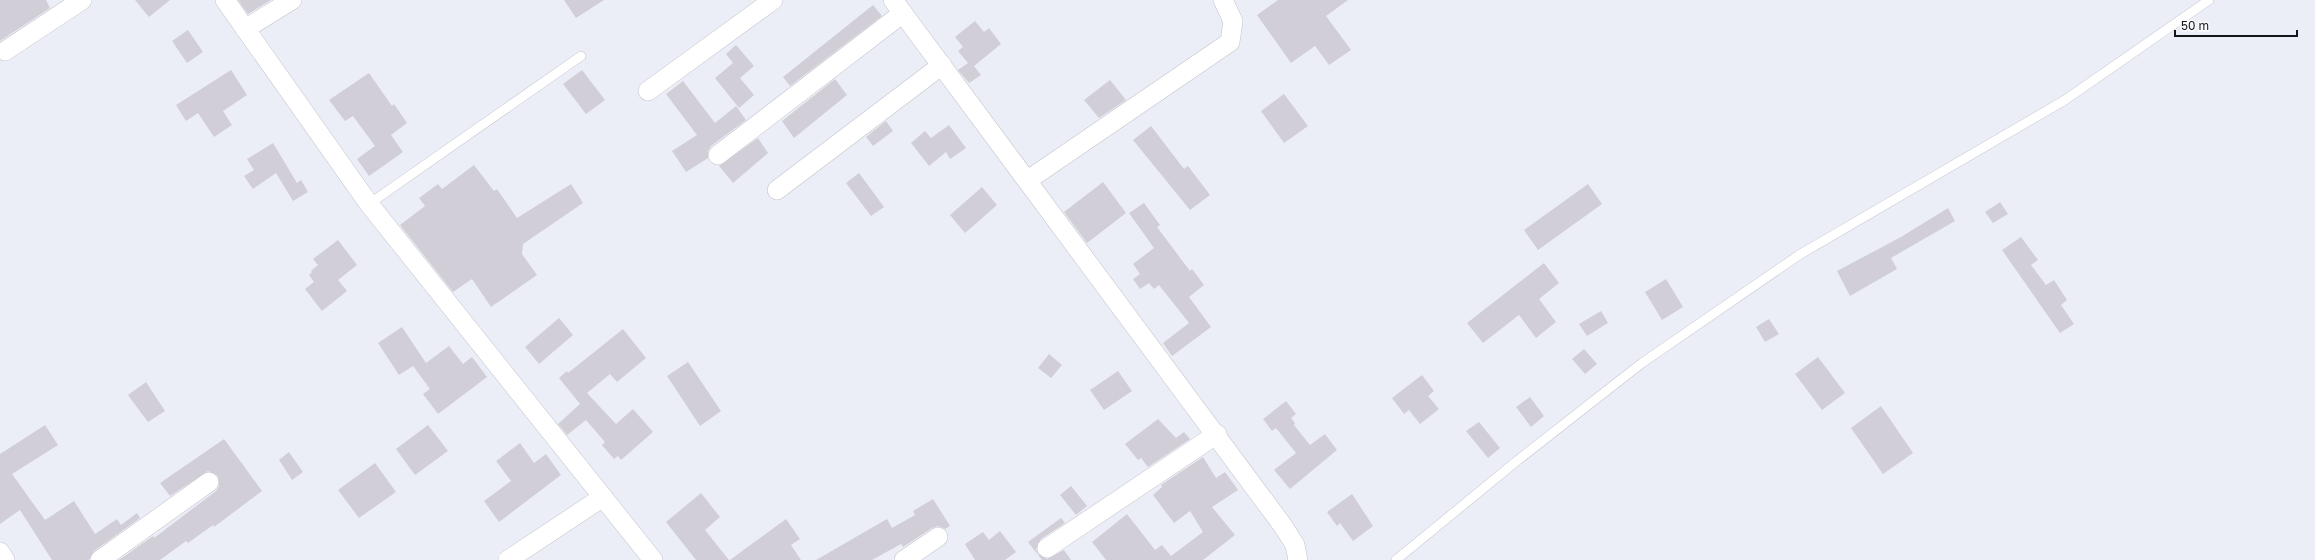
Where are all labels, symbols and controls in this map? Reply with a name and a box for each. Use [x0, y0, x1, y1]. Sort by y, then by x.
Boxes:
scale bar [2175, 12, 2297, 38]
text: 50 m [2181, 18, 2209, 33]

